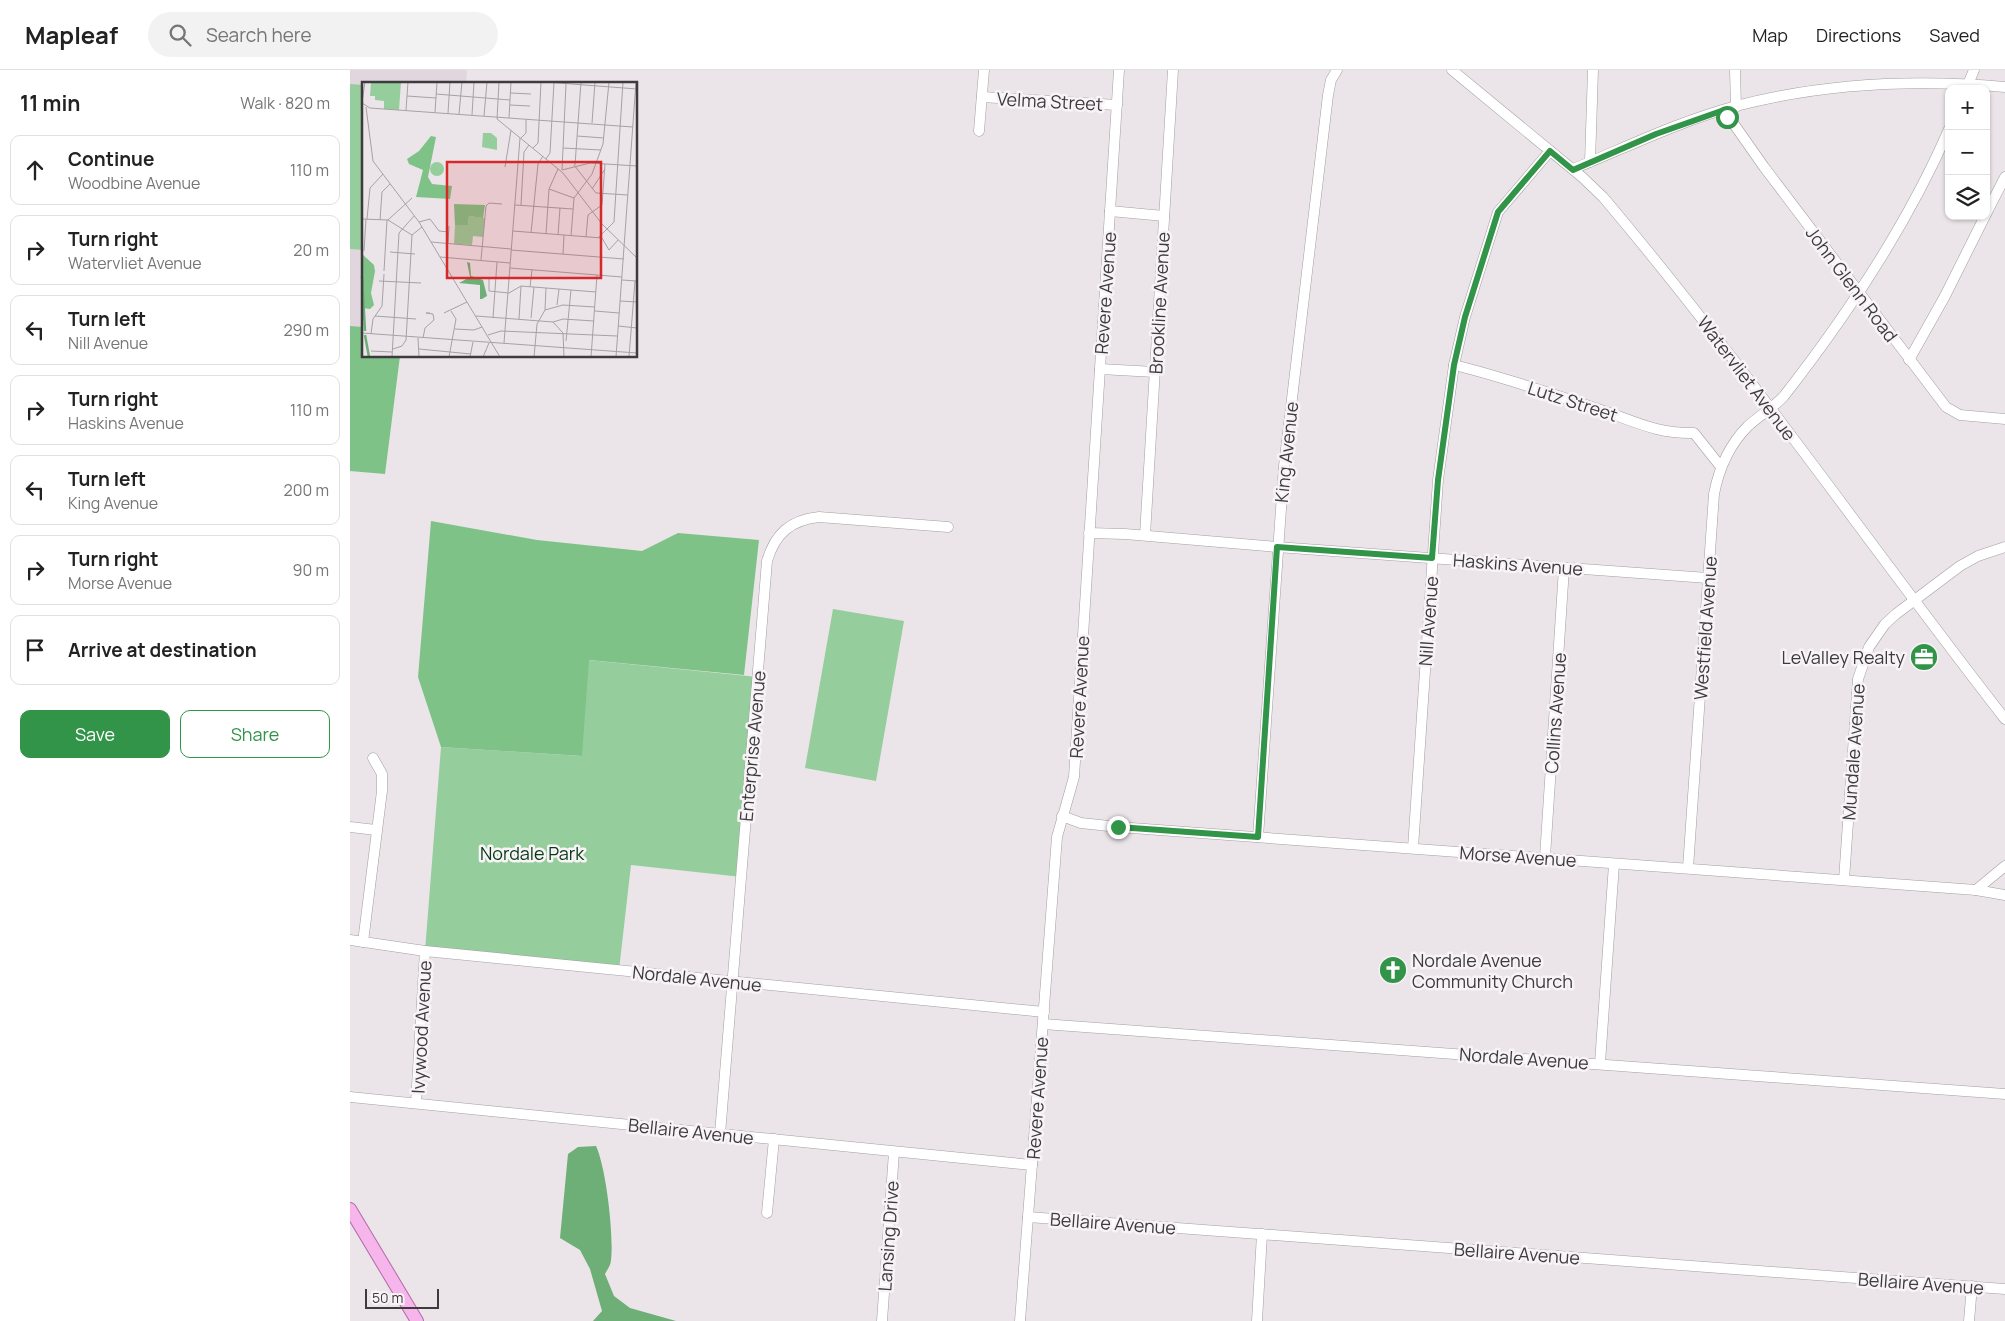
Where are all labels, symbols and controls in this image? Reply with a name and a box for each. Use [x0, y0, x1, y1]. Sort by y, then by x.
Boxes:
search box [148, 12, 498, 57]
text: Mapleaf [25, 18, 118, 51]
icon: search [166, 21, 194, 49]
text: Search here [206, 22, 312, 48]
text: Map [1752, 23, 1788, 47]
text: Directions [1816, 23, 1901, 47]
text: Saved [1929, 23, 1980, 47]
inset map [362, 82, 638, 358]
map controls [1945, 85, 1990, 220]
button: + [1945, 85, 1990, 130]
street label: Velma Street [996, 86, 1104, 116]
text: 11 min [20, 89, 81, 117]
text: Walk · 820 m [240, 92, 330, 114]
route start [1716, 106, 1739, 129]
button: − [1945, 130, 1990, 175]
text: Continue [68, 146, 154, 172]
icon: ahead [21, 156, 49, 184]
text: 110 m [290, 159, 329, 181]
text: Woodbine Avenue [68, 172, 200, 194]
button: layers [1945, 175, 1990, 220]
street label: John Glenn Road [1801, 221, 1903, 347]
text: Turn right [68, 226, 158, 252]
street label: Revere Avenue [1089, 231, 1121, 355]
street label: Brookline Avenue [1143, 231, 1175, 375]
icon: right [21, 236, 49, 264]
text: 20 m [293, 239, 329, 261]
text: Watervliet Avenue [68, 252, 202, 274]
text: Turn left [68, 306, 146, 332]
street label: Watervliet Avenue [1692, 311, 1802, 445]
icon: left [21, 316, 49, 344]
text: 290 m [283, 319, 329, 341]
text: Nill Avenue [68, 332, 148, 354]
street label: Lutz Street [1525, 375, 1621, 427]
text: Turn right [68, 386, 158, 412]
icon: right [21, 396, 49, 424]
text: 110 m [290, 399, 329, 421]
street label: King Avenue [1269, 400, 1303, 504]
text: Haskins Avenue [68, 412, 184, 434]
text: Turn left [68, 466, 146, 492]
icon: left [21, 476, 49, 504]
text: 200 m [284, 479, 329, 501]
text: King Avenue [68, 492, 158, 514]
text: Turn right [68, 546, 158, 572]
street label: Haskins Avenue [1452, 547, 1584, 581]
street label: Westfield Avenue [1688, 555, 1722, 701]
icon: right [21, 556, 49, 584]
text: 90 m [293, 559, 329, 581]
text: Morse Avenue [68, 572, 172, 594]
street label: Nill Avenue [1413, 575, 1443, 667]
street label: Revere Avenue [1064, 635, 1094, 759]
icon: arrive [21, 636, 49, 664]
text: Arrive at destination [68, 637, 257, 663]
office icon: LeValley Realty [1909, 642, 1939, 672]
place label: LeValley Realty [1782, 645, 1905, 669]
street label: Collins Avenue [1539, 652, 1571, 774]
street label: Enterprise Avenue [733, 670, 771, 822]
street label: Mundale Avenue [1836, 683, 1870, 821]
button: Save [20, 710, 170, 758]
button: Share [180, 710, 330, 758]
route end [1107, 816, 1130, 839]
street label: Morse Avenue [1459, 840, 1577, 872]
park label: Nordale Park [480, 841, 585, 865]
place label: Nordale Avenue Community Church [1412, 948, 1573, 993]
church icon: Nordale Avenue Community Church [1378, 955, 1408, 985]
street label: Nordale Avenue [631, 959, 763, 997]
street label: Ivywood Avenue [406, 960, 436, 1094]
street label: Revere Avenue [1021, 1036, 1053, 1160]
street label: Nordale Avenue [1458, 1041, 1590, 1075]
street label: Bellaire Avenue [627, 1112, 755, 1150]
street label: Lansing Drive [872, 1180, 904, 1292]
street label: Bellaire Avenue [1049, 1207, 1177, 1239]
street label: Bellaire Avenue [1453, 1237, 1581, 1269]
street label: Bellaire Avenue [1857, 1267, 1985, 1299]
scale bar [365, 1286, 439, 1309]
text: 50 m [372, 1288, 403, 1307]

